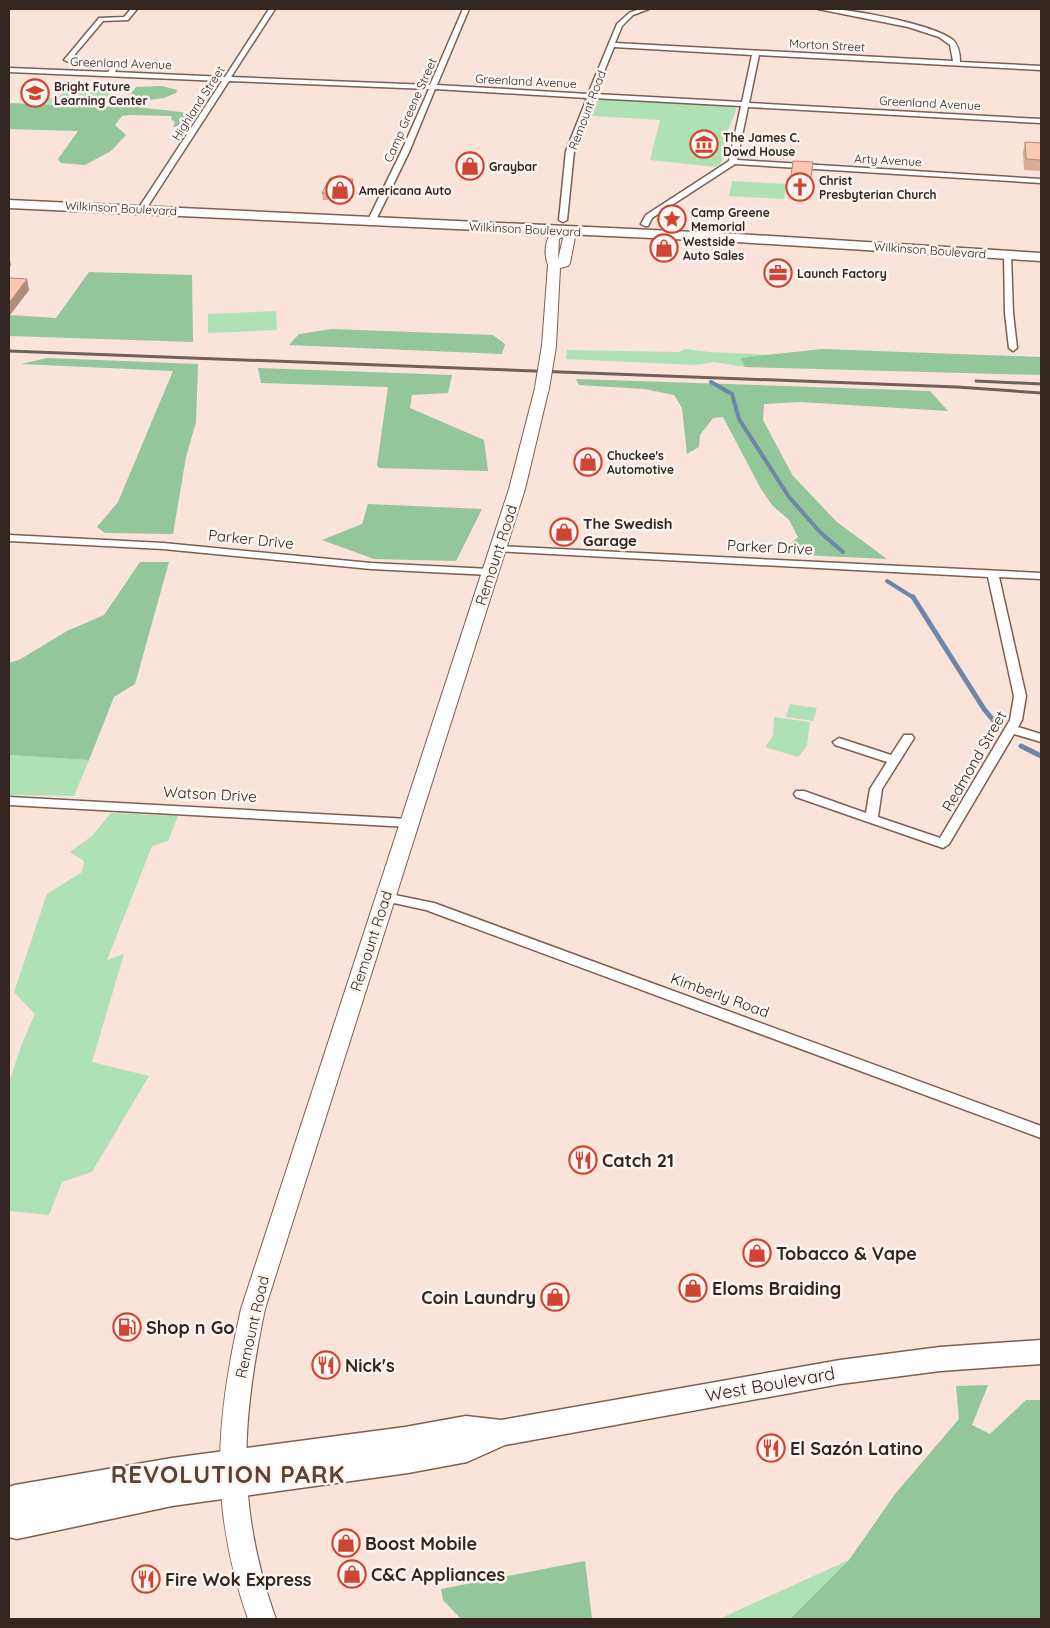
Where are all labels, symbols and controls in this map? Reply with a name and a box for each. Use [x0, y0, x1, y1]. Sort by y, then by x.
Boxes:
street label: Morton Street [789, 36, 865, 54]
street label: Greenland Avenue [70, 54, 172, 72]
street label: Camp Greene Street [380, 55, 440, 165]
street label: Highland Street [168, 63, 228, 143]
street label: Remount Road [565, 68, 609, 152]
street label: Greenland Avenue [475, 71, 577, 91]
school or university icon: Bright Future Learning Center [20, 78, 50, 108]
place label: Bright Future Learning Center [54, 79, 148, 108]
street label: Greenland Avenue [879, 93, 981, 113]
museum icon: The James C. Dowd House [689, 129, 719, 159]
place label: The James C. Dowd House [723, 130, 800, 159]
shop icon: Graybar [455, 151, 485, 181]
street label: Arty Avenue [854, 151, 922, 169]
place label: Graybar [489, 159, 537, 174]
church icon: Christ Presbyterian Church [785, 172, 815, 202]
place label: Christ Presbyterian Church [819, 173, 936, 202]
shop icon: Americana Auto [325, 175, 355, 205]
place label: Americana Auto [359, 183, 452, 198]
street label: Wilkinson Boulevard [64, 198, 178, 218]
place icon: Camp Greene Memorial [657, 204, 687, 234]
place label: Camp Greene Memorial [691, 205, 770, 234]
street label: Wilkinson Boulevard [468, 219, 582, 239]
shop icon: Westside Auto Sales [649, 233, 679, 263]
place label: Westside Auto Sales [683, 234, 744, 263]
street label: Wilkinson Boulevard [873, 239, 987, 261]
office icon: Launch Factory [763, 258, 793, 288]
place label: Launch Factory [797, 266, 887, 281]
shop icon: Chuckee's Automotive [573, 447, 603, 477]
place label: Chuckee's Automotive [607, 448, 674, 477]
street label: Remount Road [471, 502, 521, 608]
place label: The Swedish Garage [583, 514, 673, 550]
shop icon: The Swedish Garage [549, 517, 579, 547]
street label: Parker Drive [207, 525, 295, 553]
street label: Parker Drive [727, 535, 813, 559]
street label: Redmond Street [937, 707, 1011, 815]
street label: Watson Drive [163, 782, 257, 806]
street label: Remount Road [346, 888, 396, 994]
street label: Kimberly Road [668, 968, 772, 1022]
restaurant icon: Catch 21 [568, 1145, 598, 1175]
place label: Catch 21 [602, 1149, 674, 1172]
shop icon: Tobacco & Vape [742, 1238, 772, 1268]
place label: Tobacco & Vape [776, 1242, 917, 1265]
shop icon: Eloms Braiding [678, 1273, 708, 1303]
street label: Remount Road [231, 1274, 273, 1380]
place label: Eloms Braiding [712, 1277, 841, 1300]
shop icon: Coin Laundry [540, 1282, 570, 1312]
place label: Coin Laundry [421, 1286, 536, 1309]
fuel station icon: Shop n Go [112, 1312, 142, 1342]
place label: Shop n Go [146, 1316, 234, 1339]
restaurant icon: Nick's [311, 1350, 341, 1380]
place label: Nick's [345, 1354, 395, 1377]
street label: West Boulevard [703, 1361, 837, 1407]
restaurant icon: El Sazón Latino [756, 1433, 786, 1463]
place label: El Sazón Latino [790, 1437, 923, 1460]
district label: REVOLUTION PARK [111, 1459, 345, 1489]
shop icon: Boost Mobile [331, 1528, 361, 1558]
place label: Boost Mobile [365, 1532, 477, 1555]
shop icon: C&C Appliances [337, 1559, 367, 1589]
place label: C&C Appliances [371, 1563, 506, 1586]
restaurant icon: Fire Wok Express [131, 1564, 161, 1594]
place label: Fire Wok Express [165, 1568, 312, 1591]

